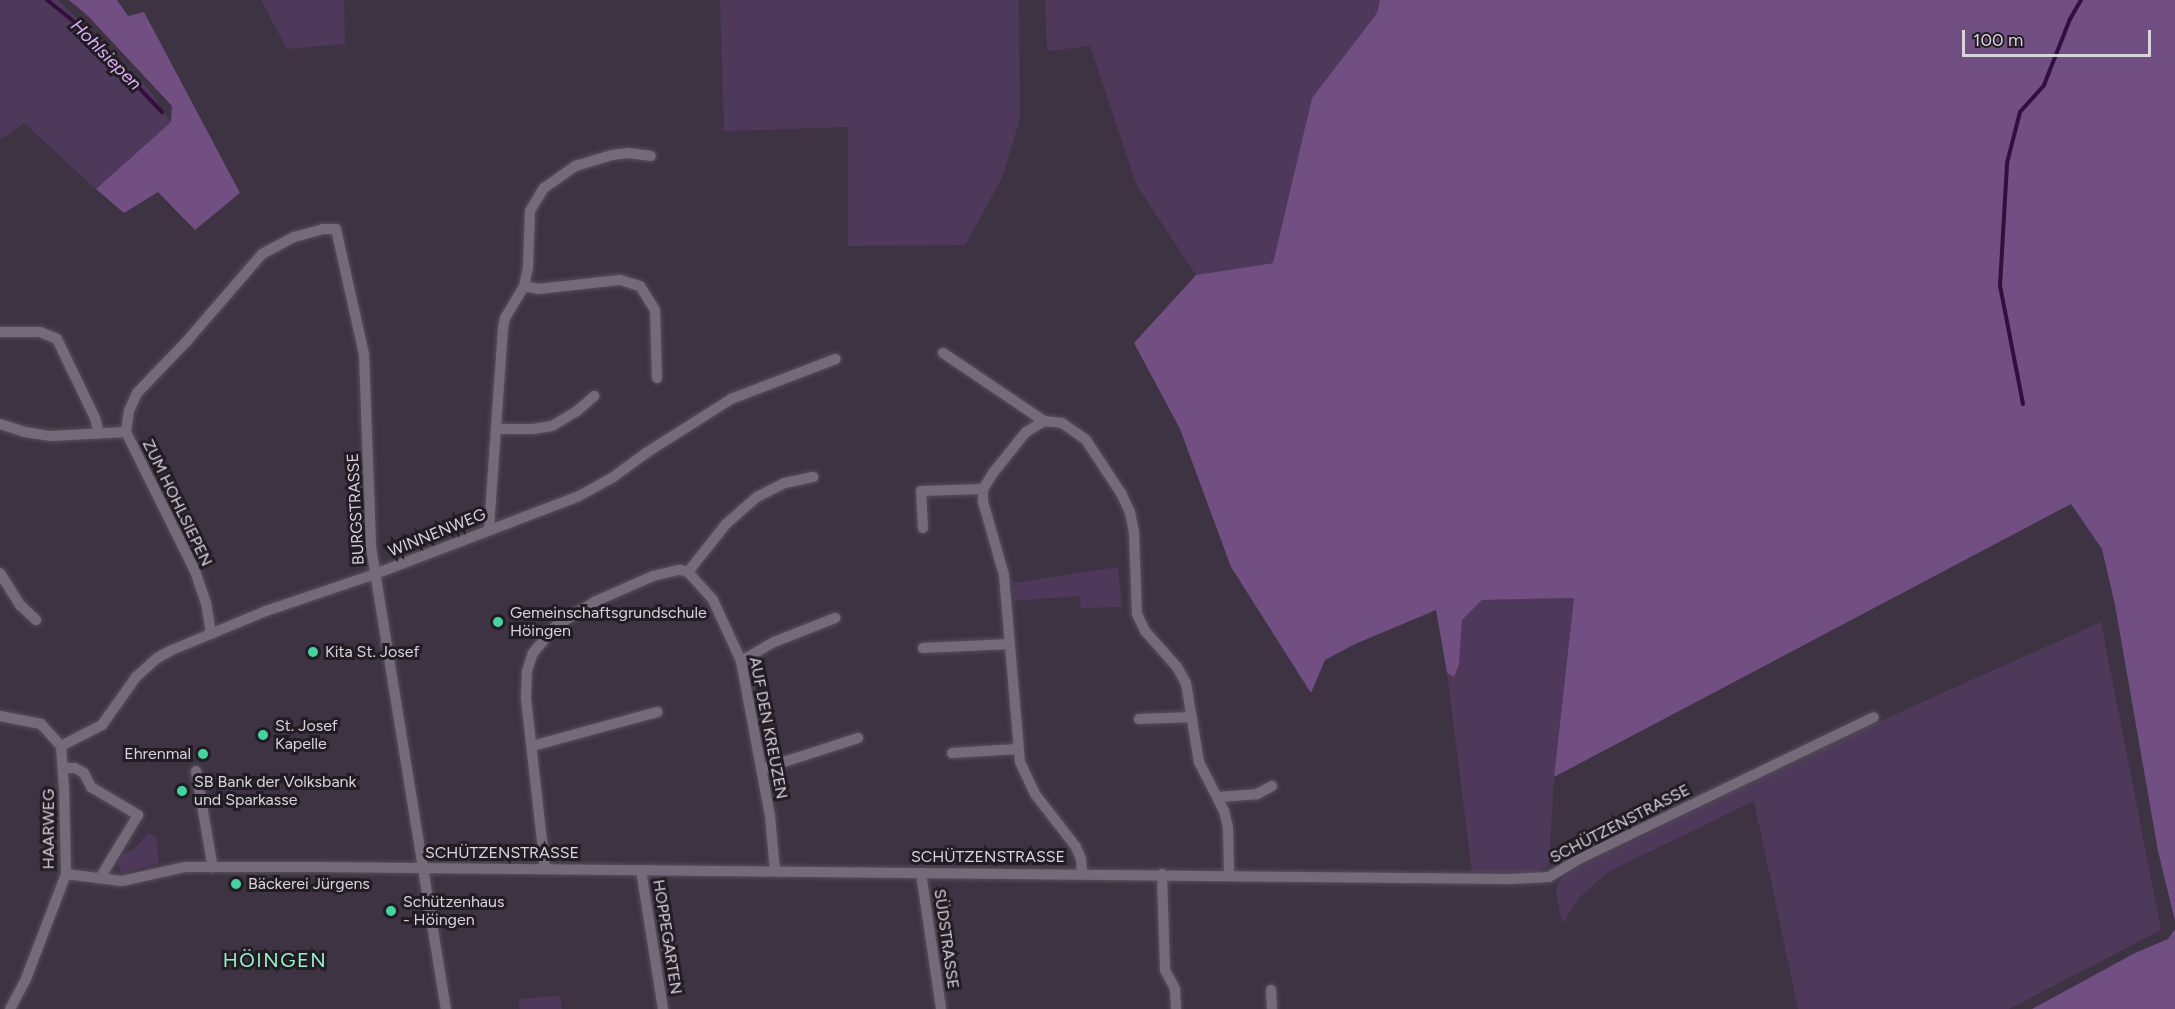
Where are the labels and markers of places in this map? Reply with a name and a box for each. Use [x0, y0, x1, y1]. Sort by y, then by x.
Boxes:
place label: Gemeinschaftsgrundschule Höingen [510, 603, 707, 641]
marker: Gemeinschaftsgrundschule Höingen [491, 615, 505, 629]
place label: Kita St. Josef [325, 642, 419, 662]
marker: Kita St. Josef [306, 645, 320, 659]
place label: St. Josef Kapelle [275, 716, 338, 754]
marker: St. Josef Kapelle [256, 728, 270, 742]
place label: Ehrenmal [124, 744, 191, 764]
marker: Ehrenmal [196, 747, 210, 761]
place label: SB Bank der Volksbank und Sparkasse [194, 772, 356, 810]
marker: SB Bank der Volksbank und Sparkasse [175, 784, 189, 798]
place label: Bäckerei Jürgens [248, 874, 370, 894]
marker: Bäckerei Jürgens [229, 877, 243, 891]
place label: Schützenhaus - Höingen [403, 892, 504, 930]
marker: Schützenhaus - Höingen [384, 904, 398, 918]

